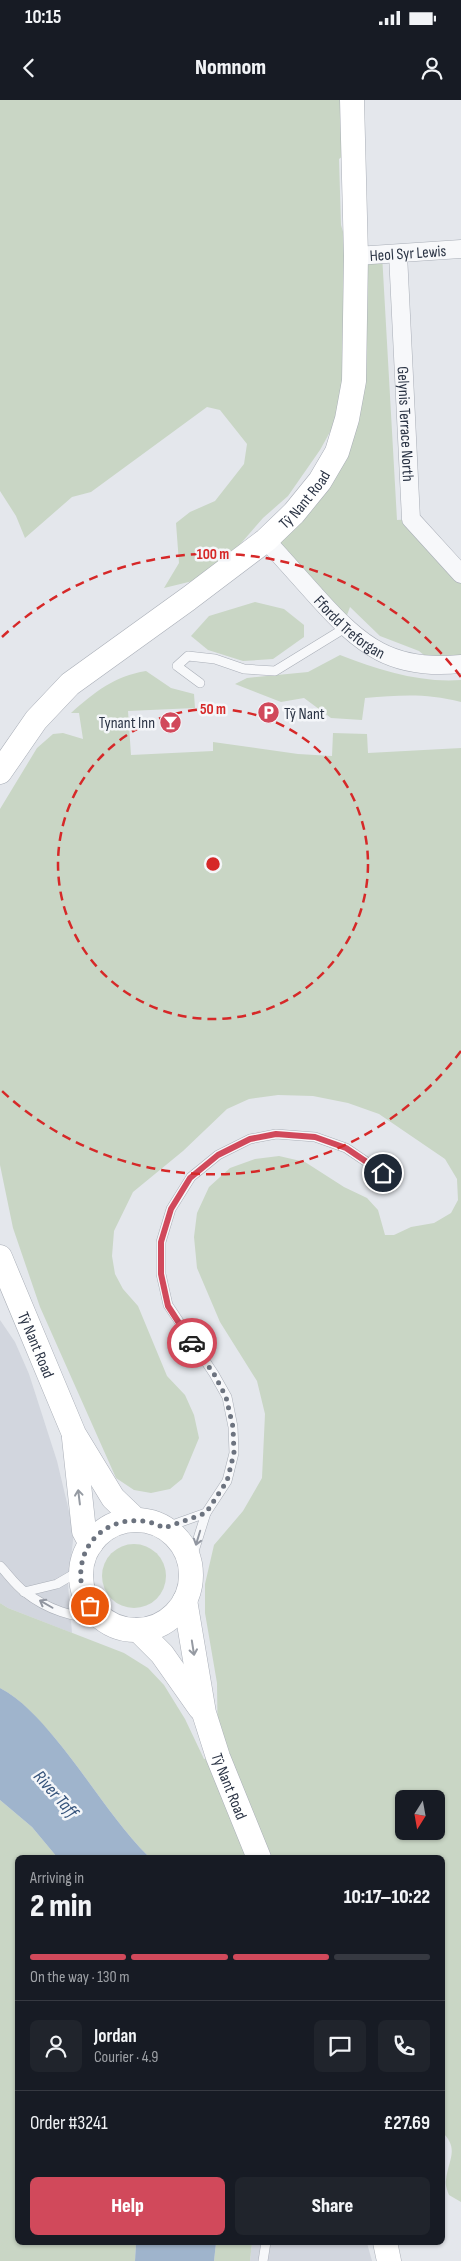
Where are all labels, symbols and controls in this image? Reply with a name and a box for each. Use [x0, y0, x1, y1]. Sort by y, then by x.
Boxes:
text: 10:15 [25, 6, 61, 29]
icon: back [15, 54, 43, 82]
text: Nomnom [195, 54, 266, 81]
icon: person [418, 54, 446, 82]
street label: Heol Syr Lewis [369, 242, 447, 266]
street label: Gelynis Terrace North [393, 366, 417, 482]
street label: Tŷ Nant Road [276, 468, 335, 533]
text: 100 m [197, 545, 229, 564]
street label: Ffordd Treforgan [309, 592, 388, 664]
text: 50 m [200, 700, 226, 719]
parking icon: Tŷ Nant [256, 701, 280, 725]
place label: Tŷ Nant [284, 705, 325, 724]
bar icon: Tynant Inn [159, 710, 183, 734]
place label: Tynant Inn [99, 714, 155, 733]
centre of rings [204, 855, 222, 873]
pin [362, 1152, 404, 1194]
icon: home [369, 1159, 397, 1187]
street label: Tŷ Nant Road [13, 1309, 58, 1381]
courier [167, 1318, 217, 1368]
icon: car [178, 1329, 206, 1357]
one-way arrow [74, 1489, 84, 1505]
one-way arrow [192, 1530, 202, 1546]
pin [69, 1585, 111, 1627]
icon: bag [76, 1592, 104, 1620]
one-way arrow [38, 1599, 53, 1609]
one-way arrow [188, 1640, 198, 1656]
street label: Tŷ Nant Road [206, 1751, 250, 1823]
water label: River Taff [29, 1766, 84, 1824]
north arrow [395, 1790, 445, 1840]
map controls [395, 1790, 445, 1840]
text: Arriving in [30, 1869, 84, 1888]
text: 10:17–10:22 [344, 1886, 430, 1909]
text: 2 min [30, 1887, 92, 1926]
text: On the way · 130 m [30, 1968, 129, 1987]
button: person [30, 2020, 82, 2072]
button: chat [314, 2020, 366, 2072]
button: phone [378, 2020, 430, 2072]
text: Jordan [94, 2025, 137, 2048]
text: Courier · 4.9 [94, 2048, 158, 2067]
text: Order #3241 [30, 2112, 108, 2135]
text: £27.69 [384, 2112, 430, 2135]
button: Help [30, 2177, 225, 2235]
button: Share [235, 2177, 430, 2235]

